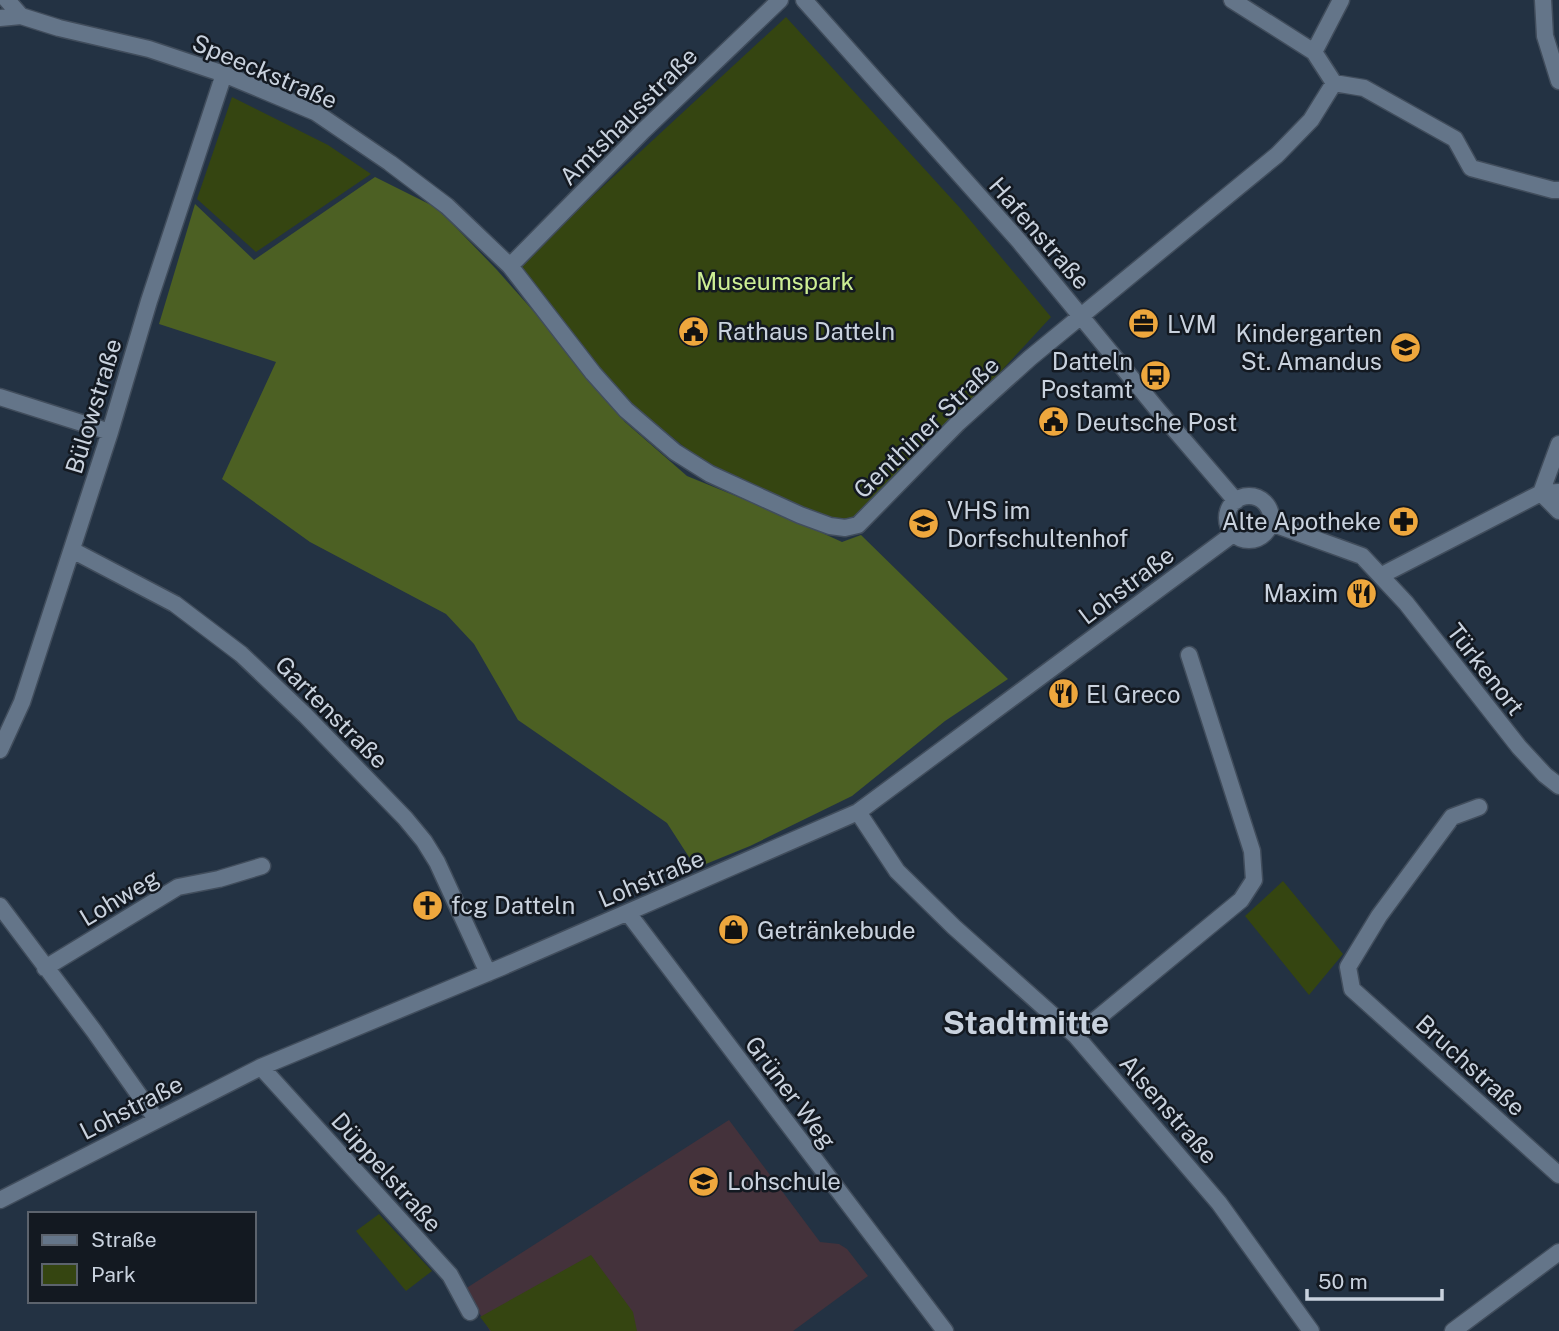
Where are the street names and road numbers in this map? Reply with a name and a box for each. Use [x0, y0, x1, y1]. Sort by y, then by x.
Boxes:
street label: Speeckstraße [188, 28, 342, 114]
street label: Amtshausstraße [553, 41, 703, 191]
street label: Hafenstraße [984, 171, 1096, 295]
street label: Bülowstraße [59, 335, 127, 477]
street label: Genthiner Straße [847, 350, 1005, 504]
street label: Lohstraße [1073, 540, 1179, 630]
street label: Türkenort [1442, 618, 1530, 720]
street label: Gartenstraße [270, 650, 394, 774]
street label: Lohstraße [594, 843, 708, 913]
street label: Lohweg [74, 863, 164, 931]
street label: Bruchstraße [1411, 1009, 1531, 1121]
street label: Grüner Weg [740, 1030, 842, 1154]
street label: Alsenstraße [1114, 1049, 1224, 1169]
street label: Lohstraße [75, 1069, 187, 1145]
street label: Düppelstraße [326, 1107, 448, 1237]

